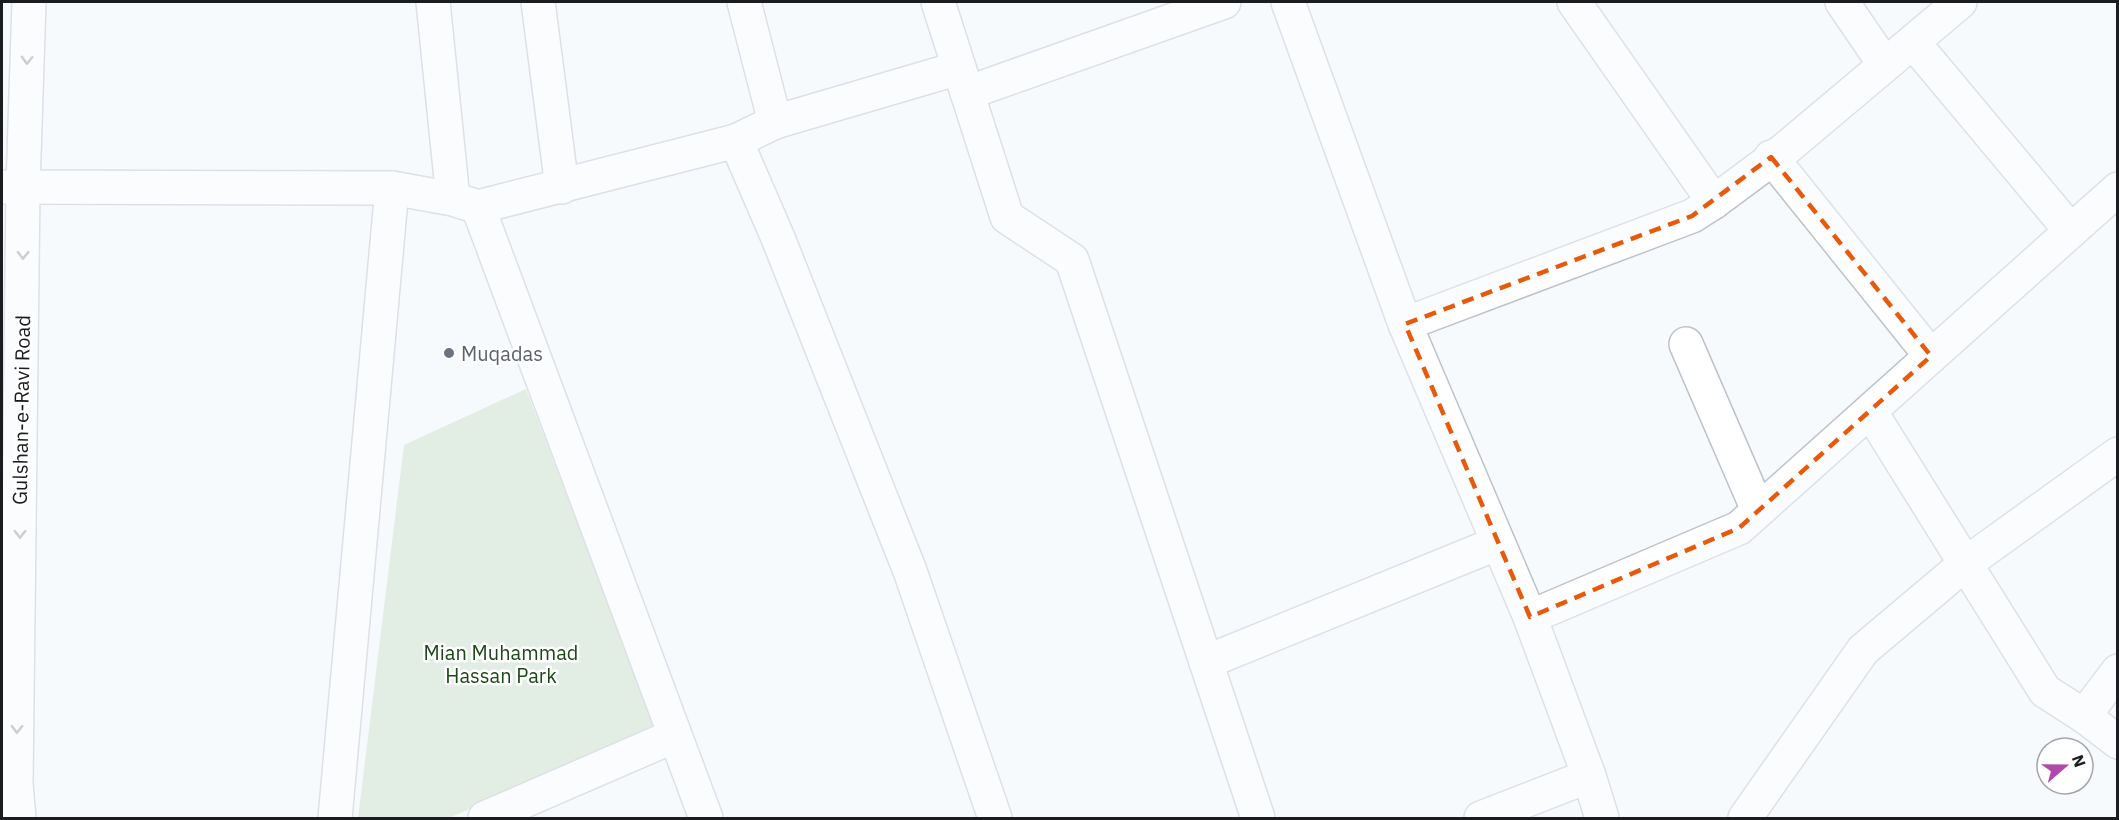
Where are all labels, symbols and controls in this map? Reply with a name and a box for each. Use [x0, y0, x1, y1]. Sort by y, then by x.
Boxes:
one-way arrow [21, 55, 33, 64]
one-way arrow [17, 250, 29, 259]
street label: Gulshan-e-Ravi Road [6, 315, 36, 505]
place label: Muqadas [461, 340, 543, 367]
marker: Muqadas [442, 346, 456, 360]
one-way arrow [14, 529, 26, 538]
park label: Mian Muhammad Hassan Park [424, 639, 578, 689]
one-way arrow [11, 724, 23, 733]
north arrow [2035, 736, 2095, 796]
text: N [2068, 752, 2090, 770]

